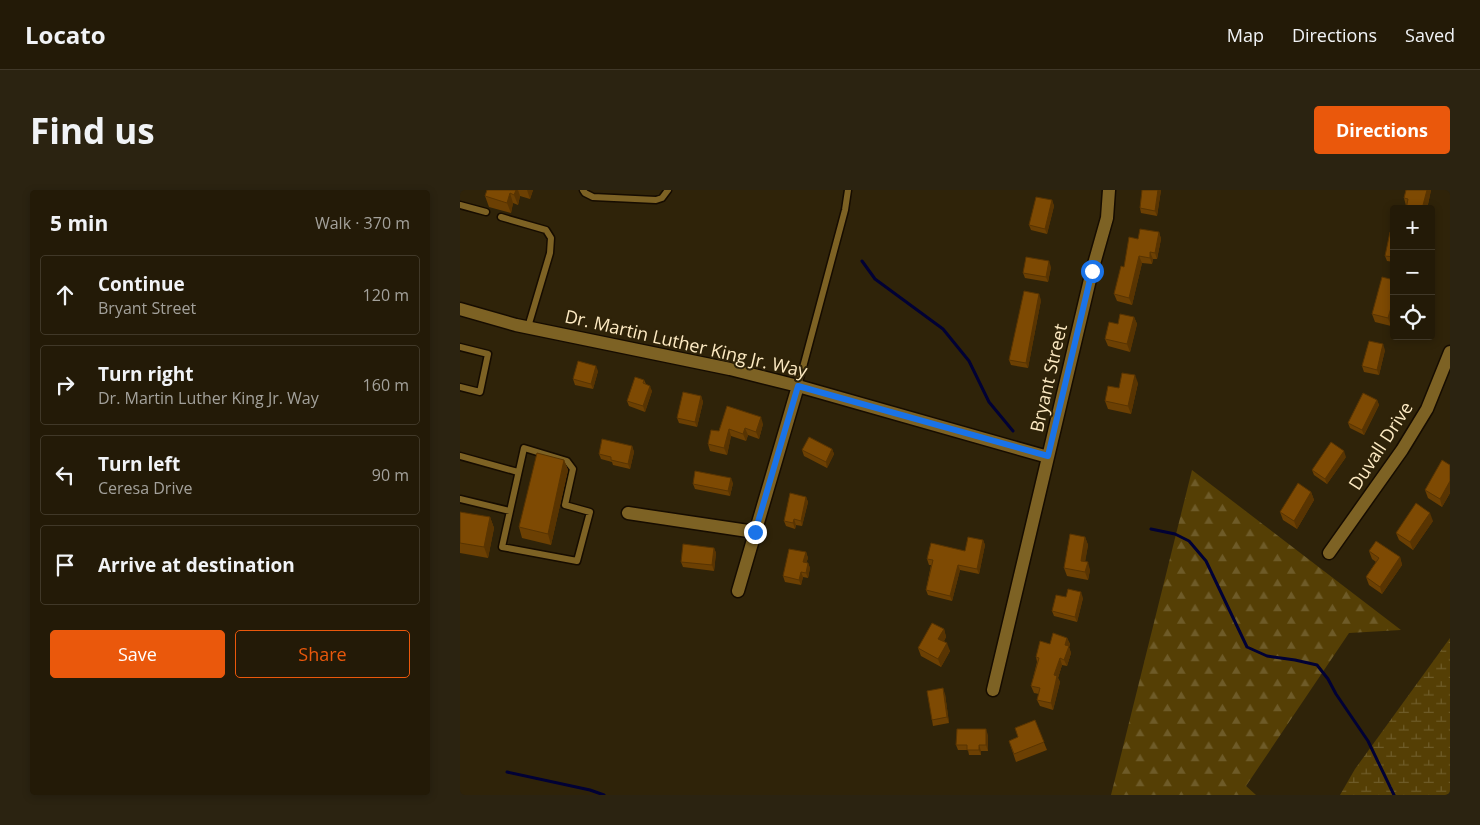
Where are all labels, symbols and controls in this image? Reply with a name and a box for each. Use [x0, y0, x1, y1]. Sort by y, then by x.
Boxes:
text: Locato [25, 18, 106, 51]
text: Map [1227, 23, 1264, 47]
text: Directions [1292, 23, 1377, 47]
text: Saved [1405, 23, 1455, 47]
button: Directions [1314, 106, 1450, 154]
text: Find us [30, 107, 155, 154]
map controls [1390, 205, 1435, 340]
button: + [1390, 205, 1435, 250]
text: 5 min [50, 209, 108, 237]
text: Walk · 370 m [315, 212, 410, 234]
button: − [1390, 250, 1435, 295]
route start [1081, 260, 1104, 283]
text: Continue [98, 271, 185, 297]
icon: ahead [51, 281, 79, 309]
text: 120 m [363, 284, 409, 306]
button: locate [1390, 295, 1435, 340]
text: Bryant Street [98, 297, 196, 319]
street label: Dr. Martin Luther King Jr. Way [563, 303, 811, 383]
street label: Bryant Street [1024, 321, 1072, 434]
text: Turn right [98, 361, 193, 387]
icon: right [51, 371, 79, 399]
text: 160 m [363, 374, 409, 396]
text: Dr. Martin Luther King Jr. Way [98, 387, 319, 409]
street label: Duvall Drive [1343, 397, 1418, 494]
text: Turn left [98, 451, 180, 477]
icon: left [51, 461, 79, 489]
text: 90 m [372, 464, 409, 486]
text: Ceresa Drive [98, 477, 192, 499]
route end [744, 521, 767, 544]
icon: arrive [51, 551, 79, 579]
text: Arrive at destination [98, 552, 295, 578]
button: Save [50, 630, 225, 678]
button: Share [235, 630, 410, 678]

